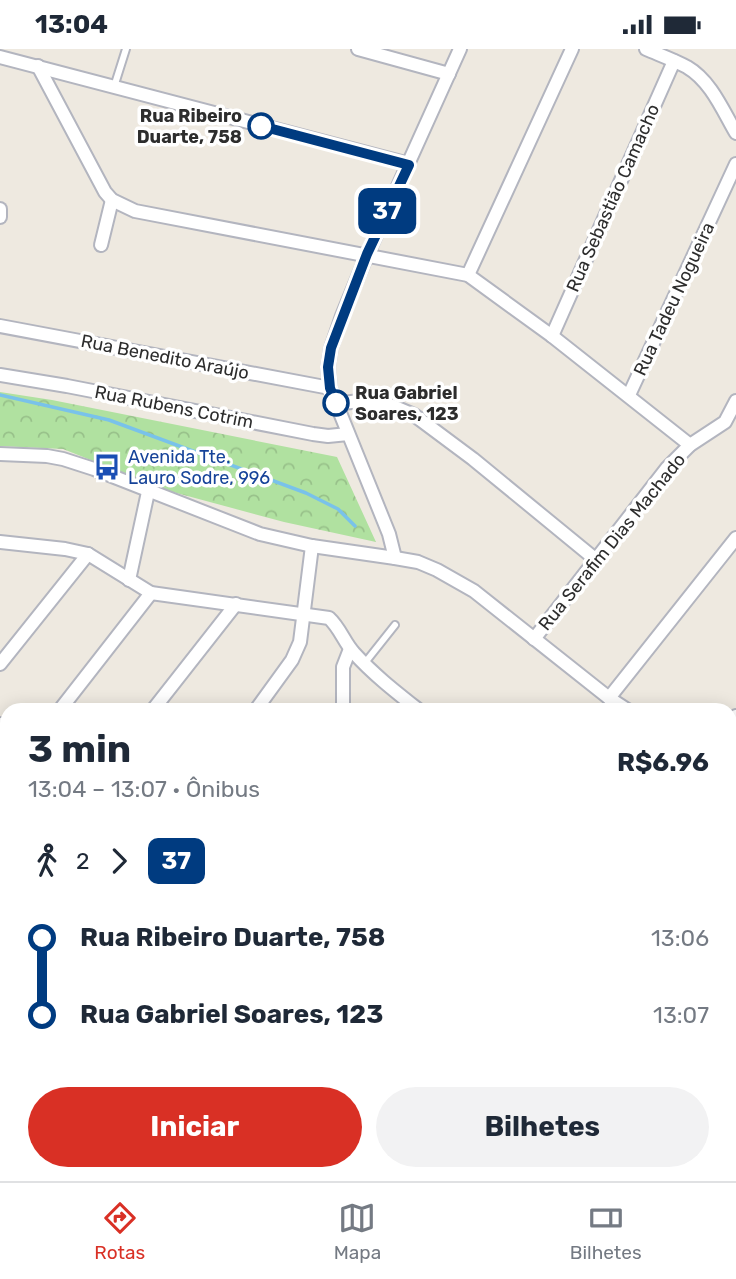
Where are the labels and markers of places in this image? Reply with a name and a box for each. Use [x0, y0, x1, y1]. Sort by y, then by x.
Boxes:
place label: Rua Ribeiro Duarte, 758 [137, 105, 242, 148]
marker: Rua Ribeiro Duarte, 758 [248, 113, 274, 139]
place label: Rua Gabriel Soares, 123 [355, 382, 459, 425]
marker: Rua Gabriel Soares, 123 [323, 390, 349, 416]
place label: Avenida Tte. Lauro Sodre, 996 [128, 446, 270, 489]
bus stop icon: Avenida Tte. Lauro Sodre, 996 [92, 452, 122, 482]

